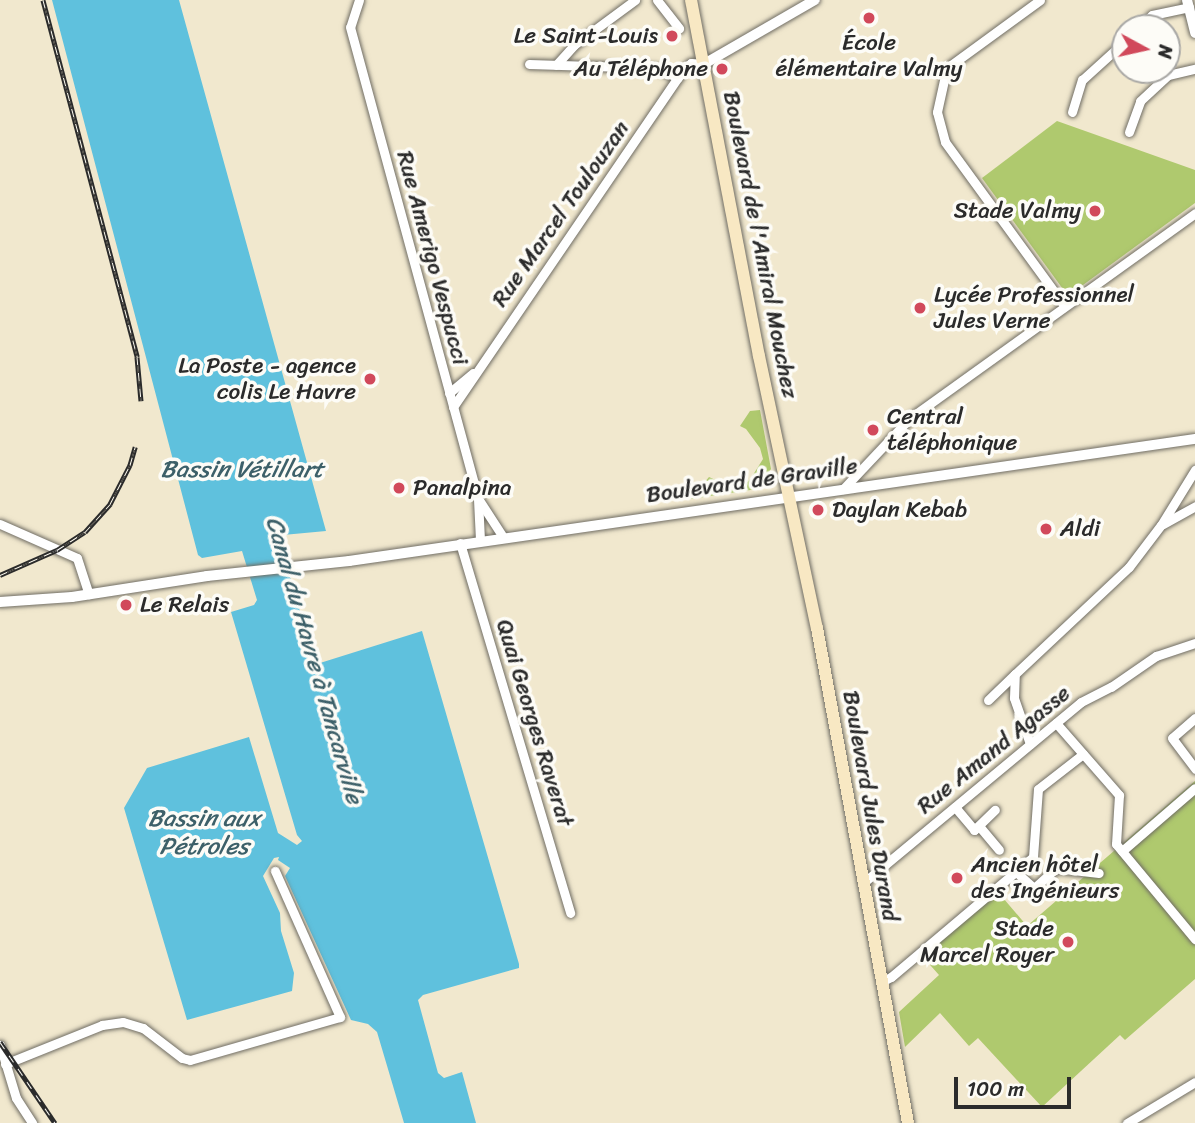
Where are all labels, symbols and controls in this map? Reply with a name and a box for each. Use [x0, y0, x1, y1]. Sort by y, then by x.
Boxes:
marker: École élémentaire Valmy [861, 10, 877, 26]
north arrow [1111, 14, 1181, 84]
place label: Le Saint-Louis [514, 22, 658, 50]
marker: Le Saint-Louis [664, 28, 680, 44]
place label: École élémentaire Valmy [776, 29, 962, 83]
text: N [1148, 43, 1183, 61]
place label: Au Téléphone [574, 55, 708, 83]
marker: Au Téléphone [714, 61, 730, 77]
street label: Boulevard de l'Amiral Mouchez [717, 89, 803, 401]
street label: Rue Marcel Toulouzan [487, 116, 635, 312]
street label: Rue Amerigo Vespucci [390, 147, 474, 369]
place label: Stade Valmy [955, 197, 1081, 225]
marker: Stade Valmy [1087, 203, 1103, 219]
place label: Lycée Professionnel Jules Verne [934, 281, 1136, 335]
marker: Lycée Professionnel Jules Verne [912, 300, 928, 316]
place label: La Poste - agence colis Le Havre [177, 352, 356, 406]
marker: La Poste - agence colis Le Havre [362, 371, 378, 387]
place label: Central téléphonique [887, 403, 1017, 457]
marker: Central téléphonique [865, 422, 881, 438]
street label: Boulevard de Graville [645, 453, 859, 509]
water label: Bassin Vétillart [160, 456, 324, 484]
place label: Panalpina [413, 474, 511, 502]
marker: Panalpina [391, 480, 407, 496]
place label: Daylan Kebab [832, 496, 968, 524]
marker: Daylan Kebab [810, 502, 826, 518]
water label: Canal du Havre à Tancarville [259, 513, 369, 807]
place label: Aldi [1060, 515, 1100, 543]
marker: Aldi [1038, 521, 1054, 537]
place label: Le Relais [140, 591, 229, 619]
marker: Le Relais [118, 597, 134, 613]
street label: Quai Georges Raverat [489, 616, 579, 830]
street label: Rue Amand Agasse [912, 680, 1076, 820]
street label: Boulevard Jules Durand [836, 688, 904, 924]
water label: Bassin aux Pétroles [148, 805, 260, 861]
place label: Ancien hôtel des Ingénieurs [971, 851, 1119, 905]
marker: Ancien hôtel des Ingénieurs [949, 870, 965, 886]
place label: Stade Marcel Royer [920, 915, 1054, 969]
marker: Stade Marcel Royer [1060, 934, 1076, 950]
scale bar [957, 1064, 1074, 1108]
text: 100 m [967, 1070, 1024, 1108]

